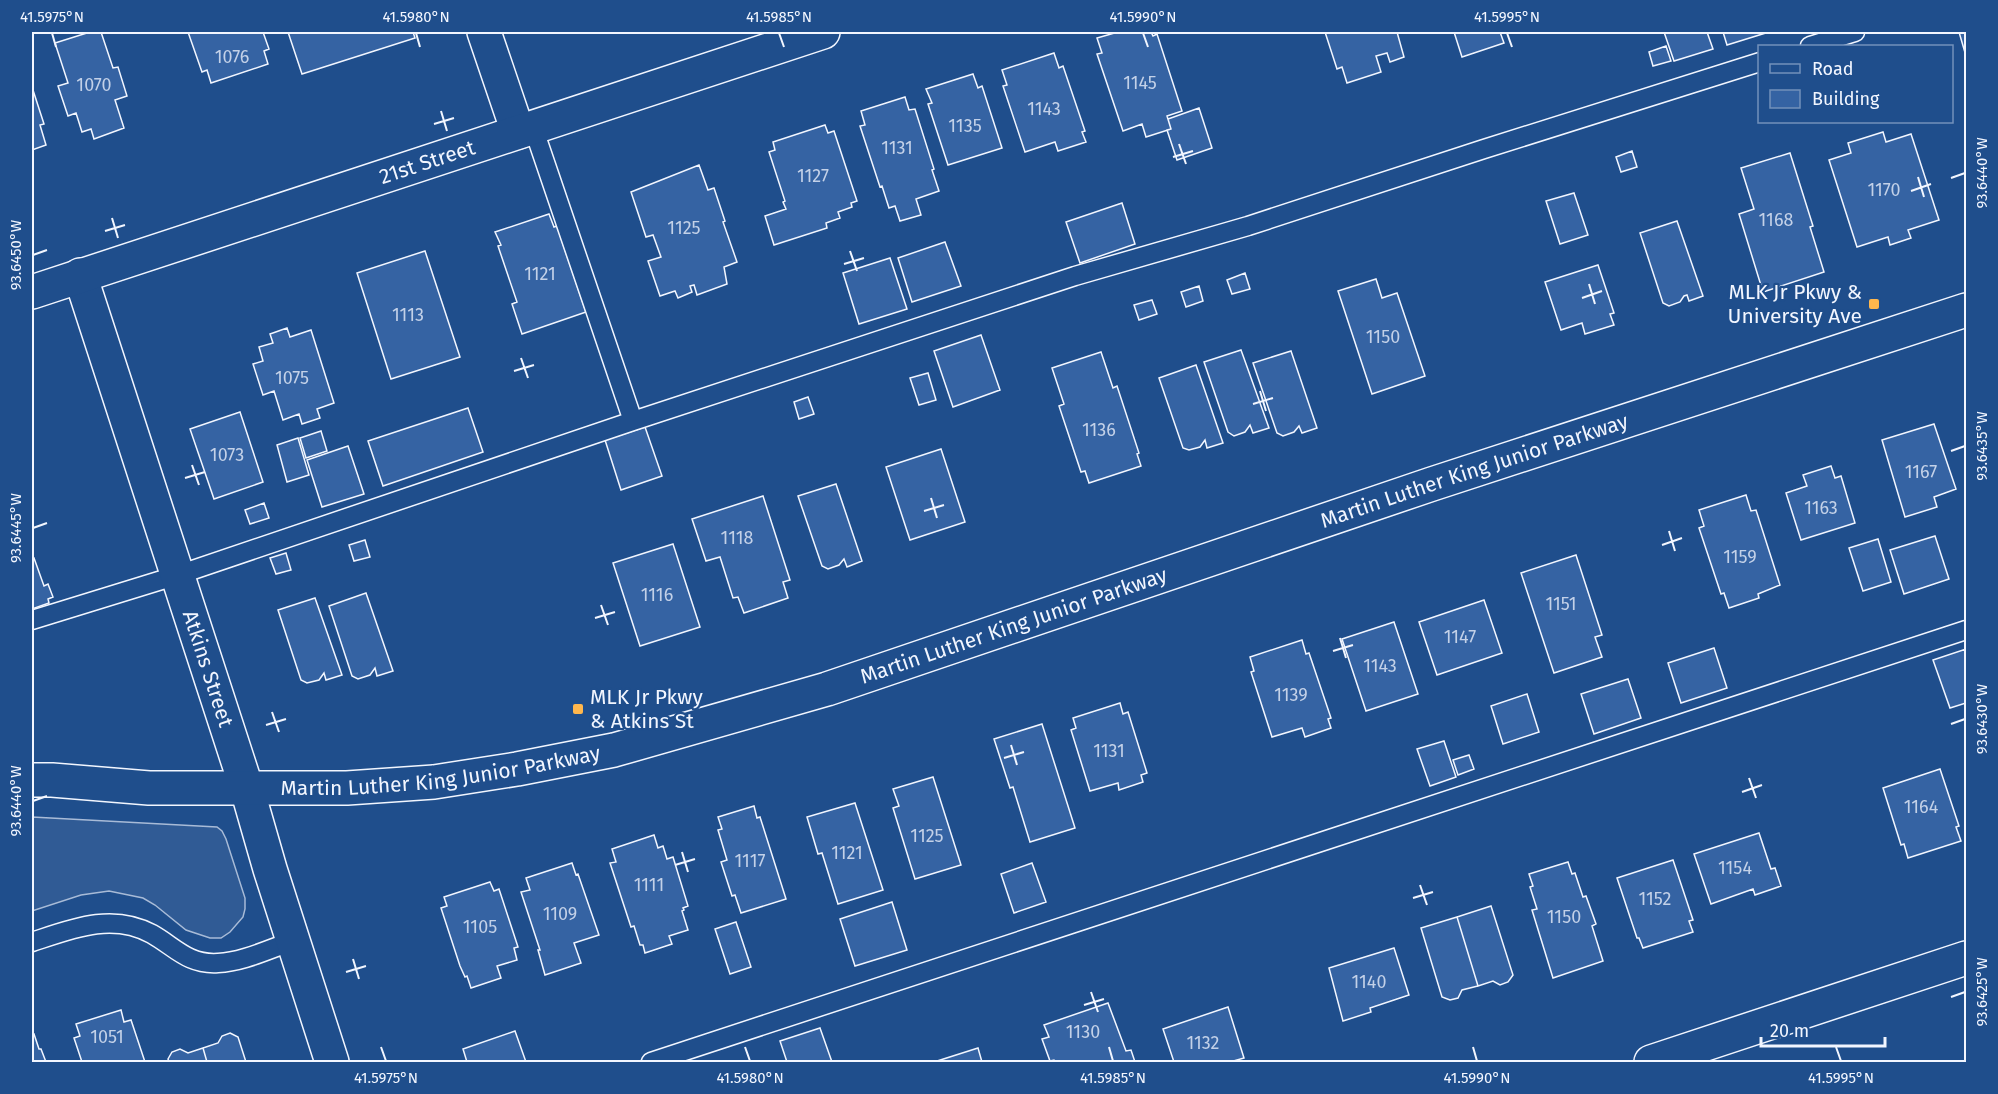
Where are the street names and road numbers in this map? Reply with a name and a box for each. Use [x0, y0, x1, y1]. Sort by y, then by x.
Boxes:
street label: 21st Street [376, 134, 479, 190]
street label: Martin Luther King Junior Parkway [1317, 408, 1632, 534]
street label: Martin Luther King Junior Parkway [857, 562, 1171, 690]
street label: Atkins Street [177, 607, 239, 731]
street label: Martin Luther King Junior Parkway [280, 740, 603, 801]

